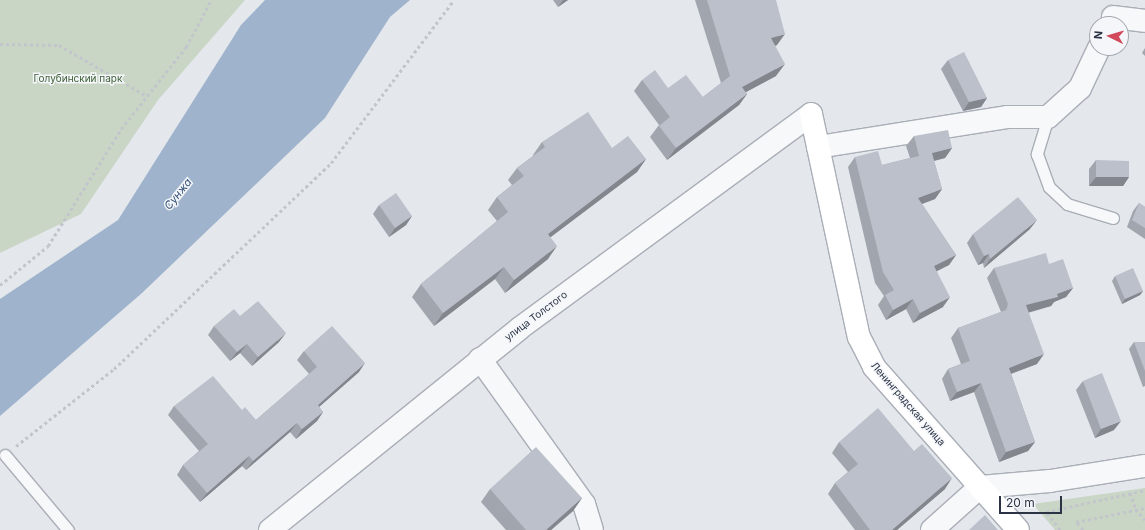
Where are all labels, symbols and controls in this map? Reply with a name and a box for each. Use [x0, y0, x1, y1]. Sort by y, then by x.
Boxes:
north arrow [1089, 16, 1129, 56]
text: N [1091, 30, 1105, 40]
park label: Голубинский парк [34, 73, 122, 85]
water label: Сунжа [161, 176, 195, 212]
street label: улица Толстого [502, 289, 570, 343]
street label: Ленинградская улица [868, 360, 948, 448]
scale bar [1001, 488, 1064, 514]
text: 20 m [1006, 495, 1035, 510]

